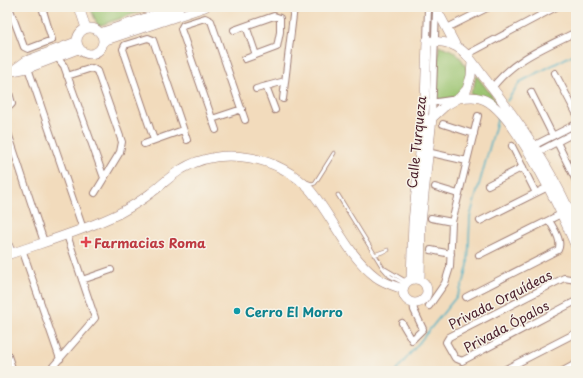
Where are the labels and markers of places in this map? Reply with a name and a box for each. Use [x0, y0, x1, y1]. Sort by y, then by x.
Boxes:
place label: Farmacias Roma [94, 233, 206, 252]
marker: Farmacias Roma [81, 237, 91, 247]
place label: Cerro El Morro [245, 302, 343, 321]
marker: Cerro El Morro [232, 306, 242, 316]

